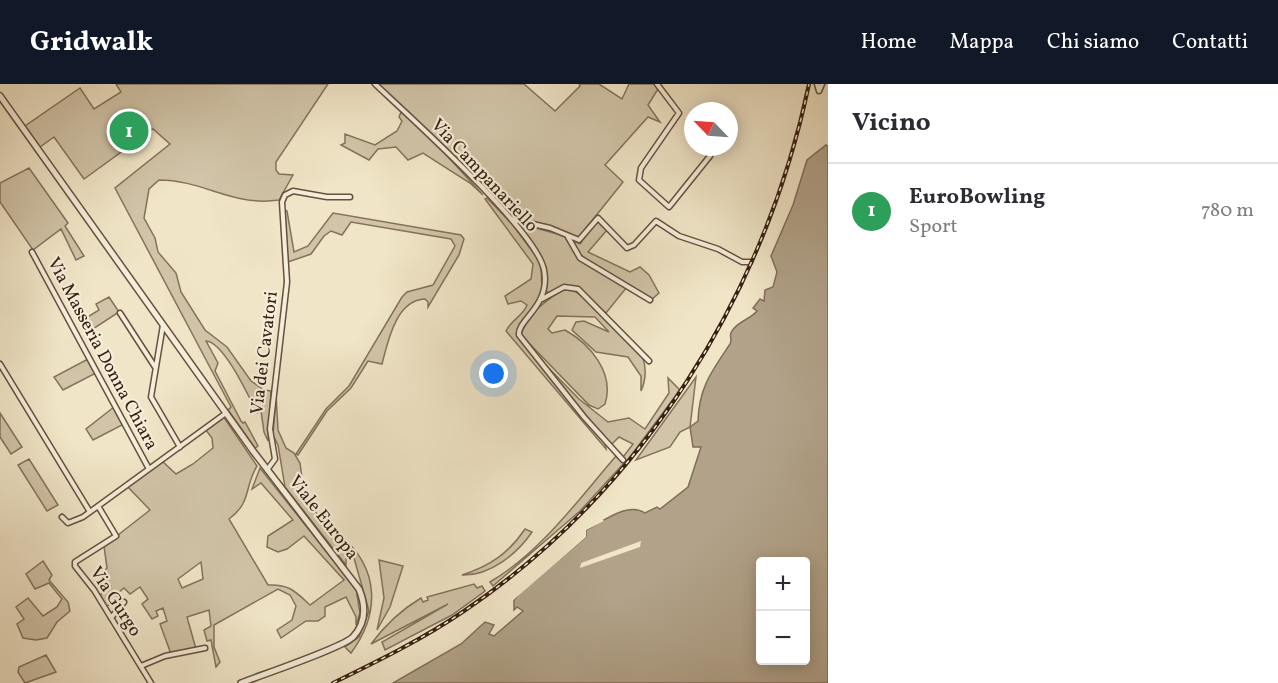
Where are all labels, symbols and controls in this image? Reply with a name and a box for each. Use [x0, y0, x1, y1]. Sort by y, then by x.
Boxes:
text: Gridwalk [30, 23, 153, 62]
text: Home [861, 28, 916, 57]
text: Mappa [949, 28, 1014, 57]
text: Chi siamo [1047, 28, 1139, 57]
text: Contatti [1172, 28, 1248, 57]
north arrow [684, 102, 738, 156]
text: Vicino [852, 105, 931, 141]
pin: 1 [110, 108, 148, 154]
street label: Via Campanariello [425, 114, 543, 238]
text: EuroBowling [909, 182, 1045, 213]
text: 1 [867, 197, 876, 225]
text: 780 m [1201, 197, 1254, 225]
text: Sport [909, 213, 958, 241]
street label: Via Masseria Donna Chiara [41, 253, 163, 455]
street label: Via dei Cavatori [245, 290, 285, 416]
your location [479, 359, 508, 388]
street label: Viale Europa [282, 471, 364, 565]
map controls [756, 557, 810, 665]
button: + [756, 557, 810, 611]
street label: Via Gurgo [83, 562, 147, 642]
button: − [756, 611, 810, 665]

